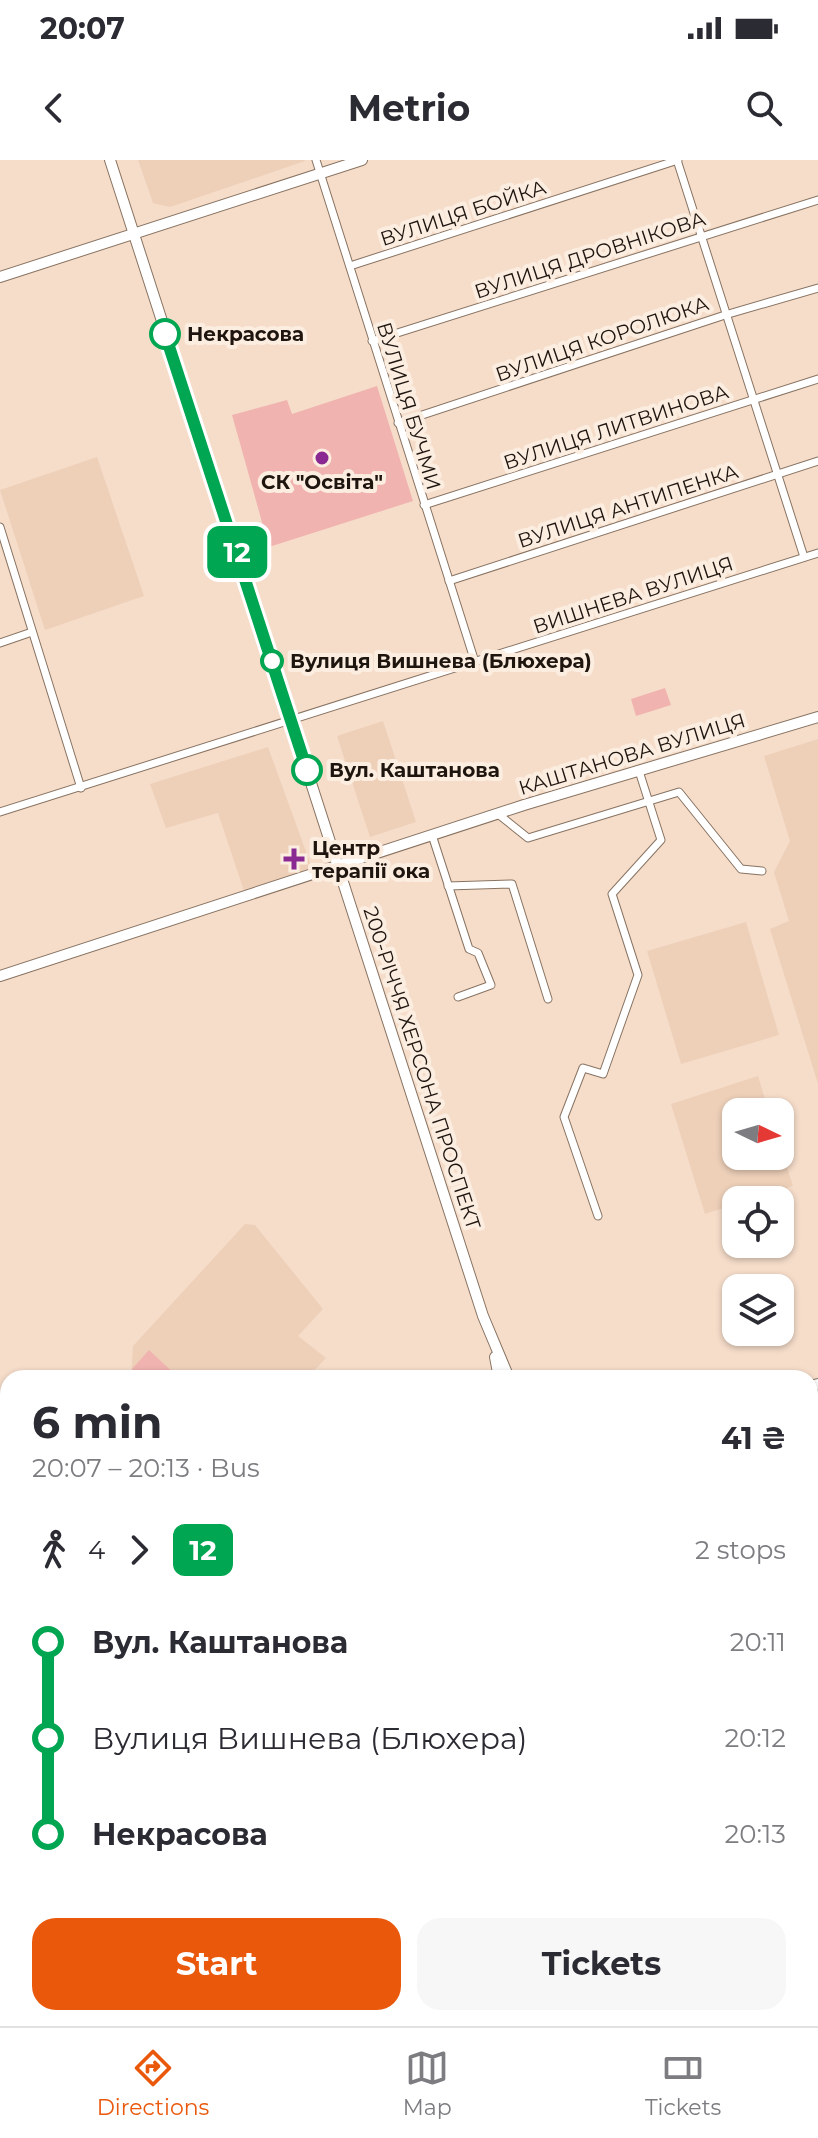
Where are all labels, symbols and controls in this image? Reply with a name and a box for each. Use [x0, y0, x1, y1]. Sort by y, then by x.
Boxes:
text: 20:07 [40, 10, 125, 47]
icon: back [32, 86, 76, 130]
text: Metrio [348, 86, 470, 130]
icon: search [742, 86, 786, 130]
street label: ВУЛИЦЯ БОЙКА [377, 175, 549, 251]
street label: ВУЛИЦЯ ДРОВНІКОВА [471, 206, 709, 304]
street label: ВУЛИЦЯ КОРОЛЮКА [492, 291, 712, 387]
marker: Некрасова [150, 319, 180, 349]
street label: ВУЛИЦЯ БУЧМИ [372, 319, 446, 493]
place label: Некрасова [187, 322, 304, 346]
street label: ВУЛИЦЯ ЛИТВИНОВА [500, 379, 732, 475]
marker: СК "Освіта" [313, 449, 331, 467]
street label: ВУЛИЦЯ АНТИПЕНКА [515, 459, 741, 553]
place label: СК "Освіта" [261, 470, 383, 494]
line badge: 12 [201, 526, 273, 578]
text: 12 [223, 535, 251, 569]
street label: ВИШНЕВА ВУЛИЦЯ [530, 551, 736, 639]
place label: Вулиця Вишнева (Блюхера) [290, 649, 592, 673]
marker: Вулиця Вишнева (Блюхера) [261, 650, 283, 672]
street label: КАШТАНОВА ВУЛИЦЯ [516, 708, 748, 800]
marker: Вул. Каштанова [292, 755, 322, 785]
place label: Вул. Каштанова [329, 758, 500, 782]
place label: Центр терапії ока [312, 836, 430, 883]
marker: Центр терапії ока [283, 848, 305, 870]
street label: 200-РІЧЧЯ ХЕРСОНА ПРОСПЕКТ [358, 904, 486, 1233]
north arrow [722, 1098, 794, 1170]
map controls [722, 1098, 794, 1346]
button: locate [722, 1186, 794, 1258]
button: layers [722, 1274, 794, 1346]
text: 6 min [32, 1395, 162, 1449]
text: 41 ₴ [721, 1420, 786, 1457]
text: 20:07 – 20:13 · Bus [32, 1452, 260, 1484]
icon: walk [32, 1528, 76, 1572]
icon: forward [117, 1528, 161, 1572]
text: 12 [189, 1533, 217, 1567]
text: 4 [88, 1534, 105, 1566]
text: 2 stops [695, 1534, 786, 1566]
text: Вул. Каштанова [92, 1624, 348, 1661]
text: 20:11 [730, 1626, 786, 1658]
text: Вулиця Вишнева (Блюхера) [92, 1720, 527, 1757]
text: 20:12 [724, 1722, 786, 1754]
text: Некрасова [92, 1816, 268, 1853]
text: 20:13 [725, 1818, 786, 1850]
button: Start [32, 1918, 401, 2010]
button: Tickets [417, 1918, 786, 2010]
tab: Directions [97, 2046, 209, 2121]
tab: Map [403, 2046, 452, 2121]
tab: Tickets [645, 2046, 721, 2121]

